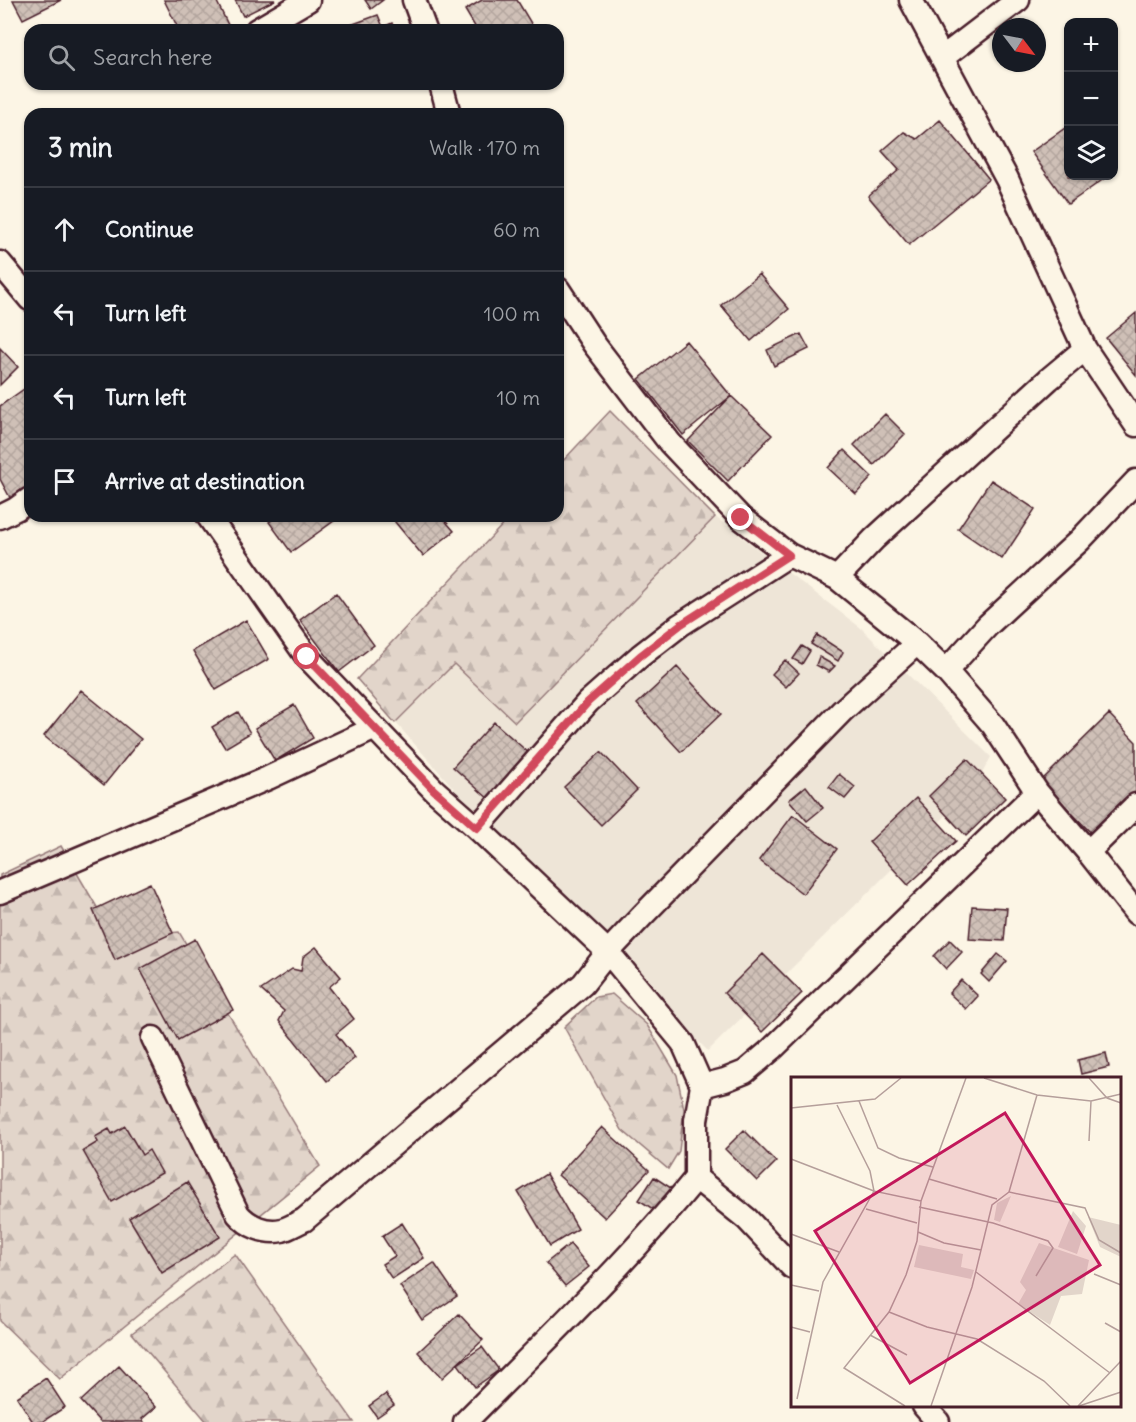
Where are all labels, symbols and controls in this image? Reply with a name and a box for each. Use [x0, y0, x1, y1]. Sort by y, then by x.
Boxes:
north arrow [992, 18, 1046, 72]
map controls [1064, 18, 1118, 180]
button: + [1064, 18, 1118, 72]
search box [24, 24, 564, 90]
icon: search [45, 41, 78, 74]
text: Search here [93, 43, 212, 71]
button: − [1064, 72, 1118, 126]
button: layers [1064, 126, 1118, 180]
text: 3 min [48, 131, 113, 164]
text: Walk · 170 m [429, 135, 540, 160]
icon: ahead [48, 213, 81, 246]
text: Continue [105, 215, 194, 243]
text: 60 m [493, 217, 540, 242]
icon: left [48, 297, 81, 330]
text: Turn left [105, 299, 186, 327]
text: 100 m [483, 301, 540, 326]
icon: left [48, 381, 81, 414]
text: Turn left [105, 383, 186, 411]
text: 10 m [497, 385, 540, 410]
icon: arrive [48, 465, 81, 498]
text: Arrive at destination [105, 467, 305, 495]
route end [727, 504, 753, 530]
route start [293, 643, 319, 669]
inset map [791, 1077, 1121, 1407]

